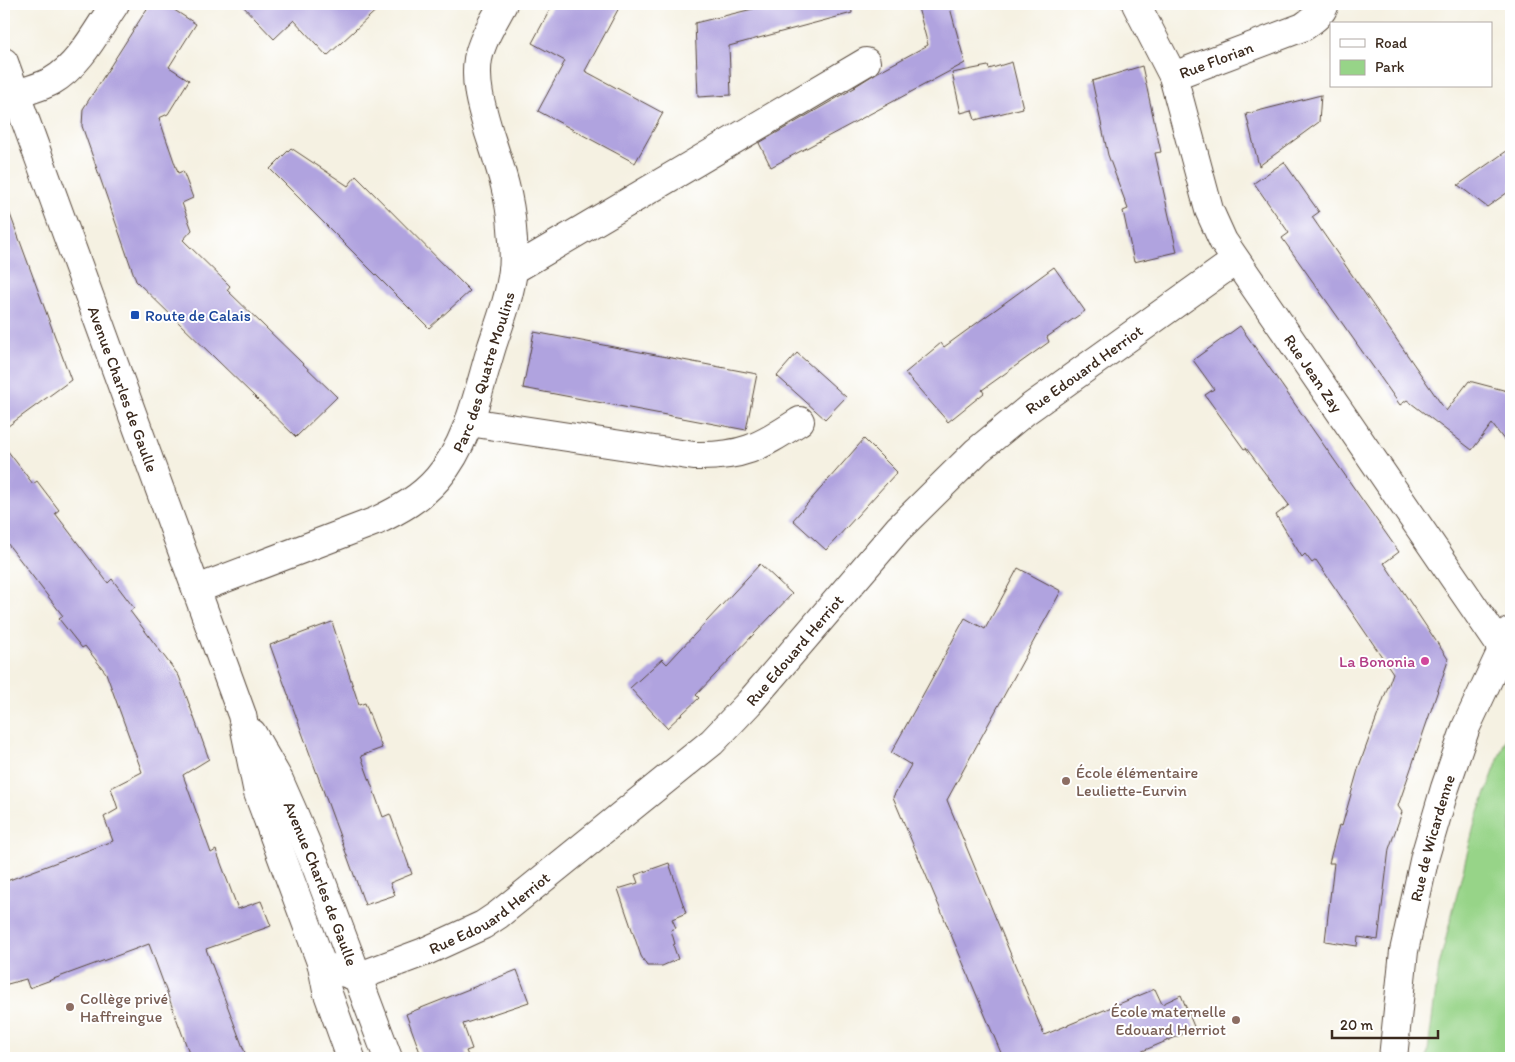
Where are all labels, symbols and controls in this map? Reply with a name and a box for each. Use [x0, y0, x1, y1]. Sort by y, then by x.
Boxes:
legend [1330, 22, 1492, 88]
text: Road [1375, 34, 1408, 52]
street label: Rue Florian [1176, 38, 1256, 83]
text: Park [1375, 58, 1405, 76]
street label: Parc des Quatre Moulins [448, 290, 519, 455]
street label: Avenue Charles de Gaulle [84, 304, 162, 475]
place label: Route de Calais [145, 306, 251, 325]
marker: Route de Calais [129, 309, 141, 321]
street label: Rue Edouard Herriot [1022, 321, 1147, 418]
street label: Rue Jean Zay [1280, 331, 1347, 417]
street label: Rue Edouard Herriot [742, 591, 847, 710]
place label: La Bononia [1339, 652, 1415, 671]
marker: La Bononia [1419, 655, 1431, 667]
place label: École élémentaire Leuliette-Eurvin [1076, 763, 1199, 800]
street label: Rue de Wicardenne [1406, 772, 1459, 903]
marker: École élémentaire Leuliette-Eurvin [1060, 775, 1072, 787]
street label: Avenue Charles de Gaulle [280, 798, 362, 969]
street label: Rue Edouard Herriot [426, 868, 554, 958]
place label: Collège privé Haffreingue [80, 989, 168, 1026]
marker: Collège privé Haffreingue [64, 1001, 76, 1013]
place label: École maternelle Edouard Herriot [1111, 1002, 1226, 1039]
scale bar [1332, 1007, 1439, 1039]
marker: École maternelle Edouard Herriot [1230, 1014, 1242, 1026]
text: 20 m [1340, 1016, 1374, 1034]

